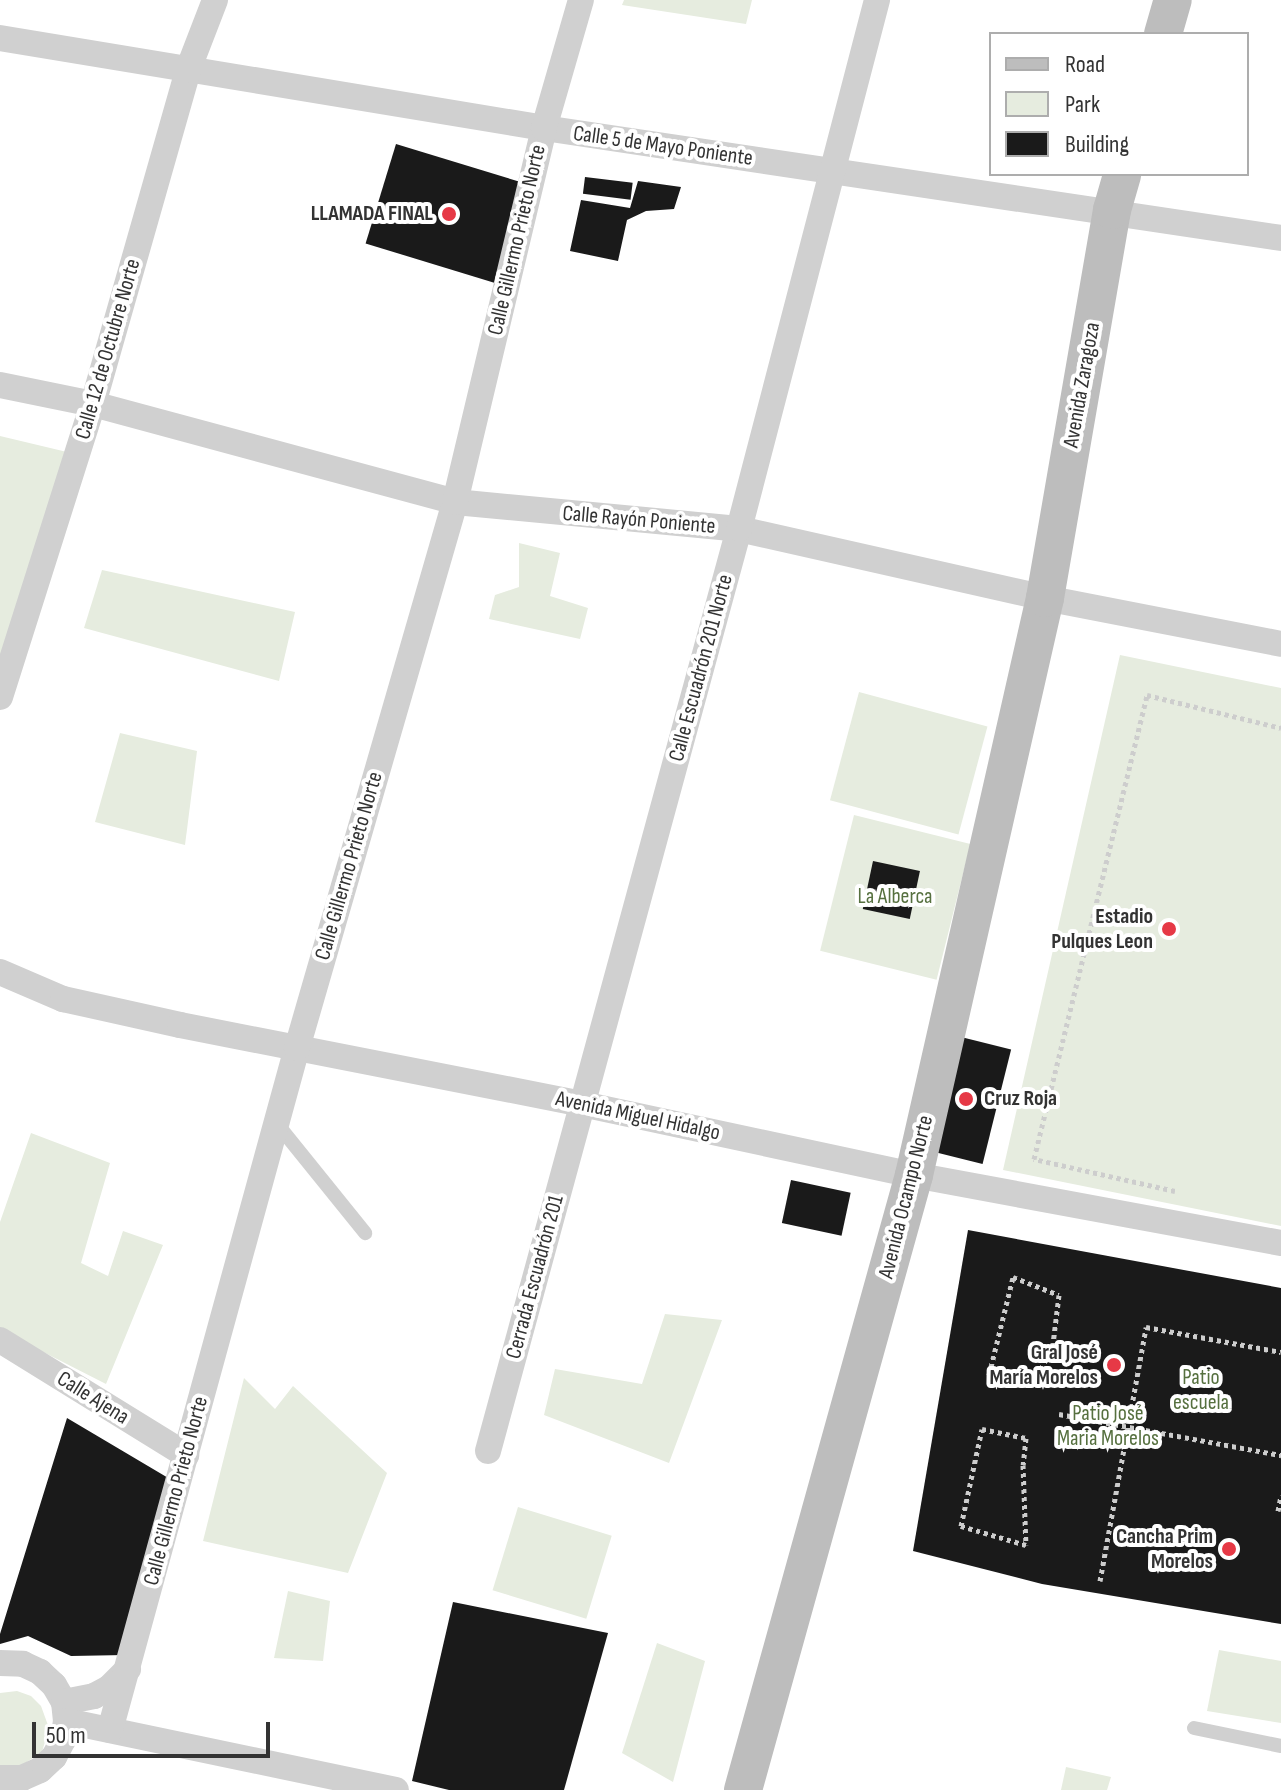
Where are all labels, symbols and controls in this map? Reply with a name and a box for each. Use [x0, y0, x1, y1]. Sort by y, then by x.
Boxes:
legend [989, 32, 1249, 176]
text: Road [1065, 50, 1105, 79]
text: Park [1065, 90, 1100, 119]
street label: Calle 5 de Mayo Poniente [571, 120, 755, 172]
text: Building [1065, 130, 1129, 159]
street label: Calle Gillermo Prieto Norte [482, 142, 552, 338]
place label: LLAMADA FINAL [311, 201, 433, 227]
marker: LLAMADA FINAL [440, 205, 458, 223]
street label: Calle 12 de Octubre Norte [70, 256, 146, 442]
street label: Avenida Zaragoza [1058, 320, 1106, 450]
street label: Calle Rayón Poniente [561, 500, 717, 540]
street label: Calle Escuadrón 201 Norte [663, 572, 739, 764]
street label: Calle Gillermo Prieto Norte [310, 769, 388, 963]
park label: La Alberca [858, 884, 932, 910]
place label: Estadio Pulques Leon [1051, 903, 1153, 954]
marker: Estadio Pulques Leon [1160, 920, 1178, 938]
street label: Avenida Miguel Hidalgo [553, 1086, 723, 1146]
place label: Cruz Roja [984, 1086, 1057, 1112]
marker: Cruz Roja [955, 1088, 977, 1110]
street label: Avenida Ocampo Norte [873, 1113, 939, 1281]
street label: Cerrada Escuadrón 201 [500, 1192, 570, 1362]
place label: Gral José María Morelos [989, 1339, 1098, 1390]
marker: Gral José María Morelos [1105, 1356, 1123, 1374]
park label: Patio escuela [1173, 1364, 1229, 1416]
street label: Calle Ajena [52, 1366, 134, 1430]
street label: Calle Gillermo Prieto Norte [138, 1394, 214, 1588]
park label: Patio José Maria Morelos [1057, 1400, 1159, 1452]
place label: Cancha Prim Morelos [1116, 1523, 1213, 1574]
marker: Cancha Prim Morelos [1220, 1540, 1238, 1558]
scale bar [36, 1706, 274, 1756]
text: 50 m [46, 1721, 86, 1750]

